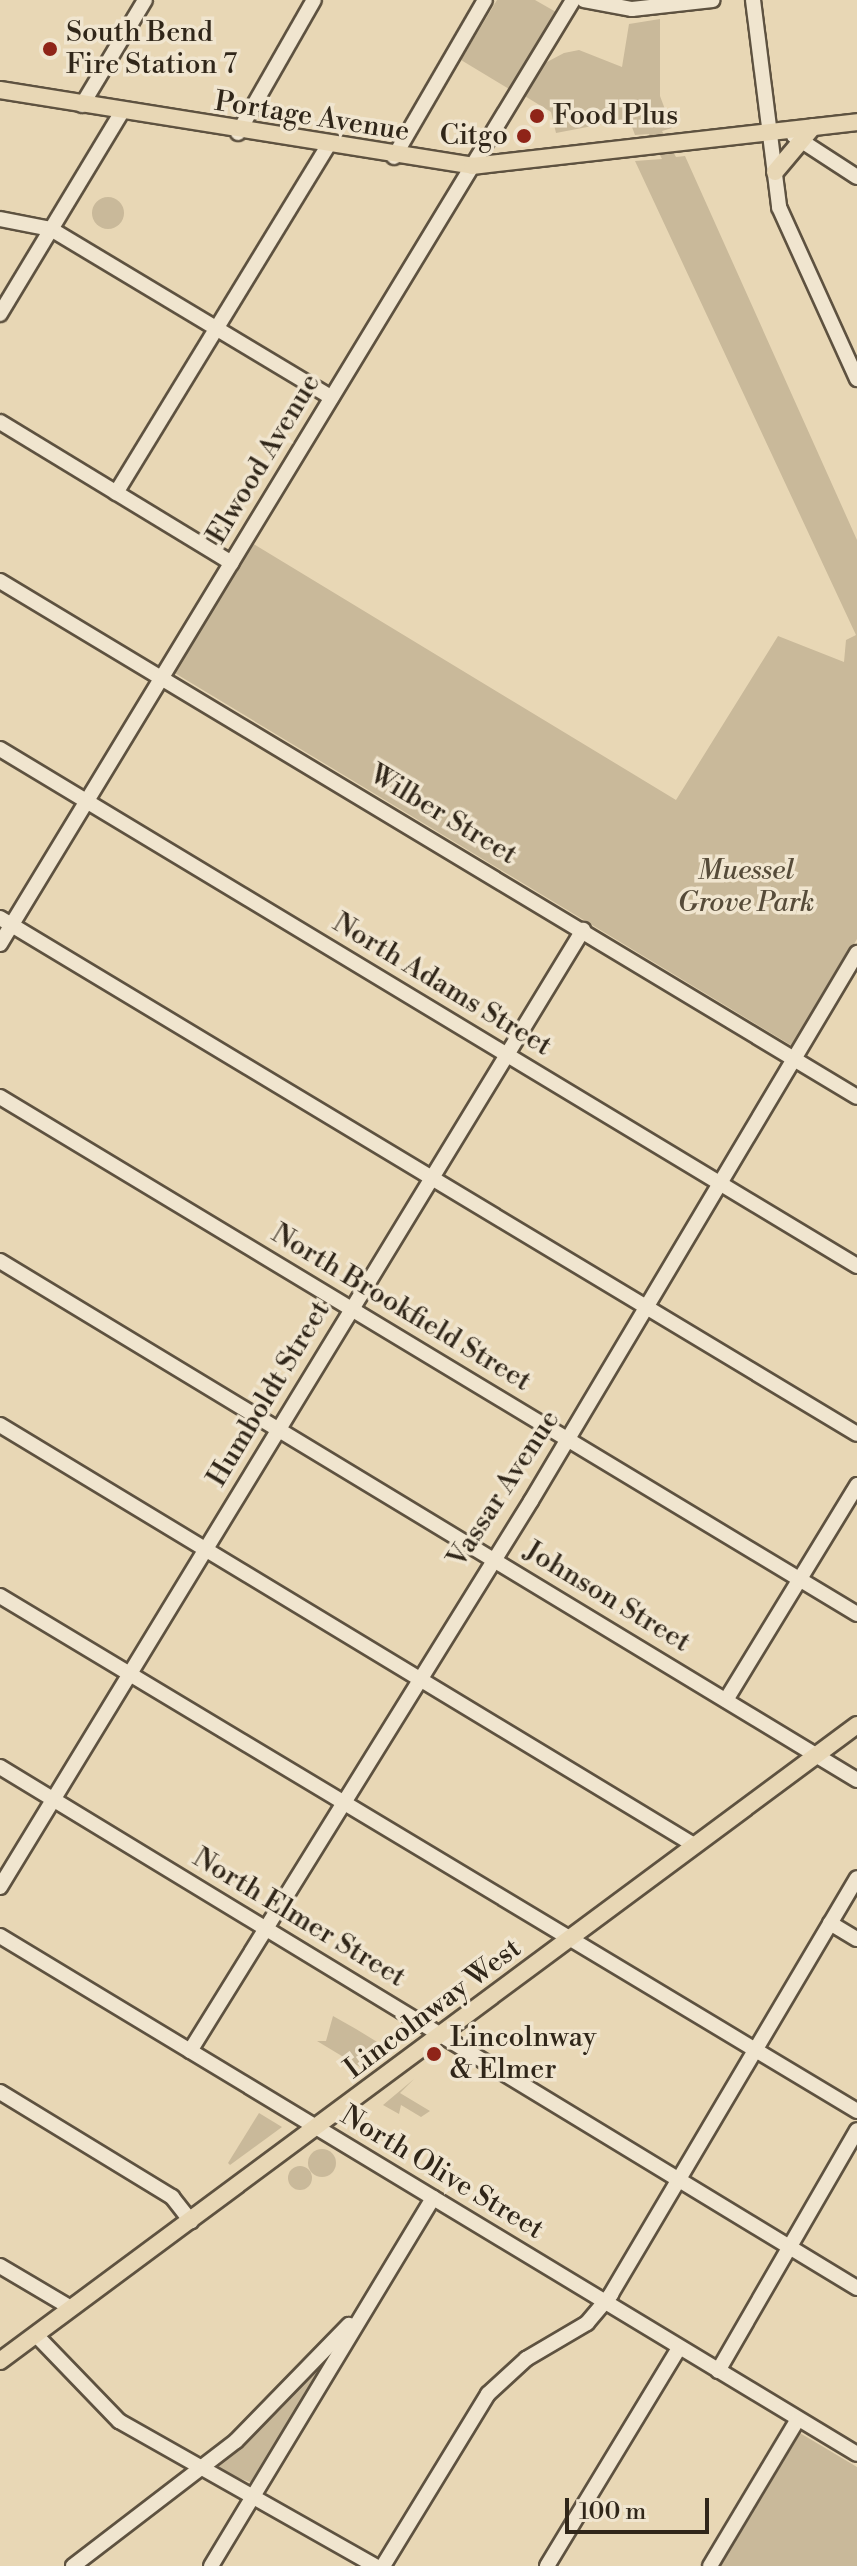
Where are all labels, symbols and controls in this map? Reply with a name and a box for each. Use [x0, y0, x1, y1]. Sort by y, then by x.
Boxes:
place label: South Bend Fire Station 7 [66, 16, 237, 82]
marker: South Bend Fire Station 7 [41, 40, 59, 58]
street label: Portage Avenue [212, 85, 412, 149]
place label: Food Plus [553, 99, 678, 133]
marker: Food Plus [528, 107, 546, 125]
place label: Citgo [440, 119, 508, 153]
marker: Citgo [515, 127, 533, 145]
street label: Elwood Avenue [200, 368, 328, 550]
street label: Wilber Street [363, 758, 523, 872]
park label: Muessel Grove Park [678, 854, 814, 920]
street label: North Adams Street [327, 906, 557, 1064]
street label: North Brookfield Street [265, 1217, 537, 1399]
street label: Humboldt Street [200, 1295, 338, 1493]
street label: Vassar Avenue [441, 1404, 567, 1574]
street label: Johnson Street [518, 1534, 696, 1660]
street label: North Elmer Street [187, 1841, 411, 1995]
street label: Lincolnway West [338, 1932, 528, 2086]
place label: Lincolnway & Elmer [450, 2021, 596, 2087]
marker: Lincolnway & Elmer [425, 2045, 443, 2063]
street label: North Olive Street [334, 2099, 550, 2247]
scale bar [569, 2482, 713, 2532]
text: 100 m [579, 2497, 646, 2527]

